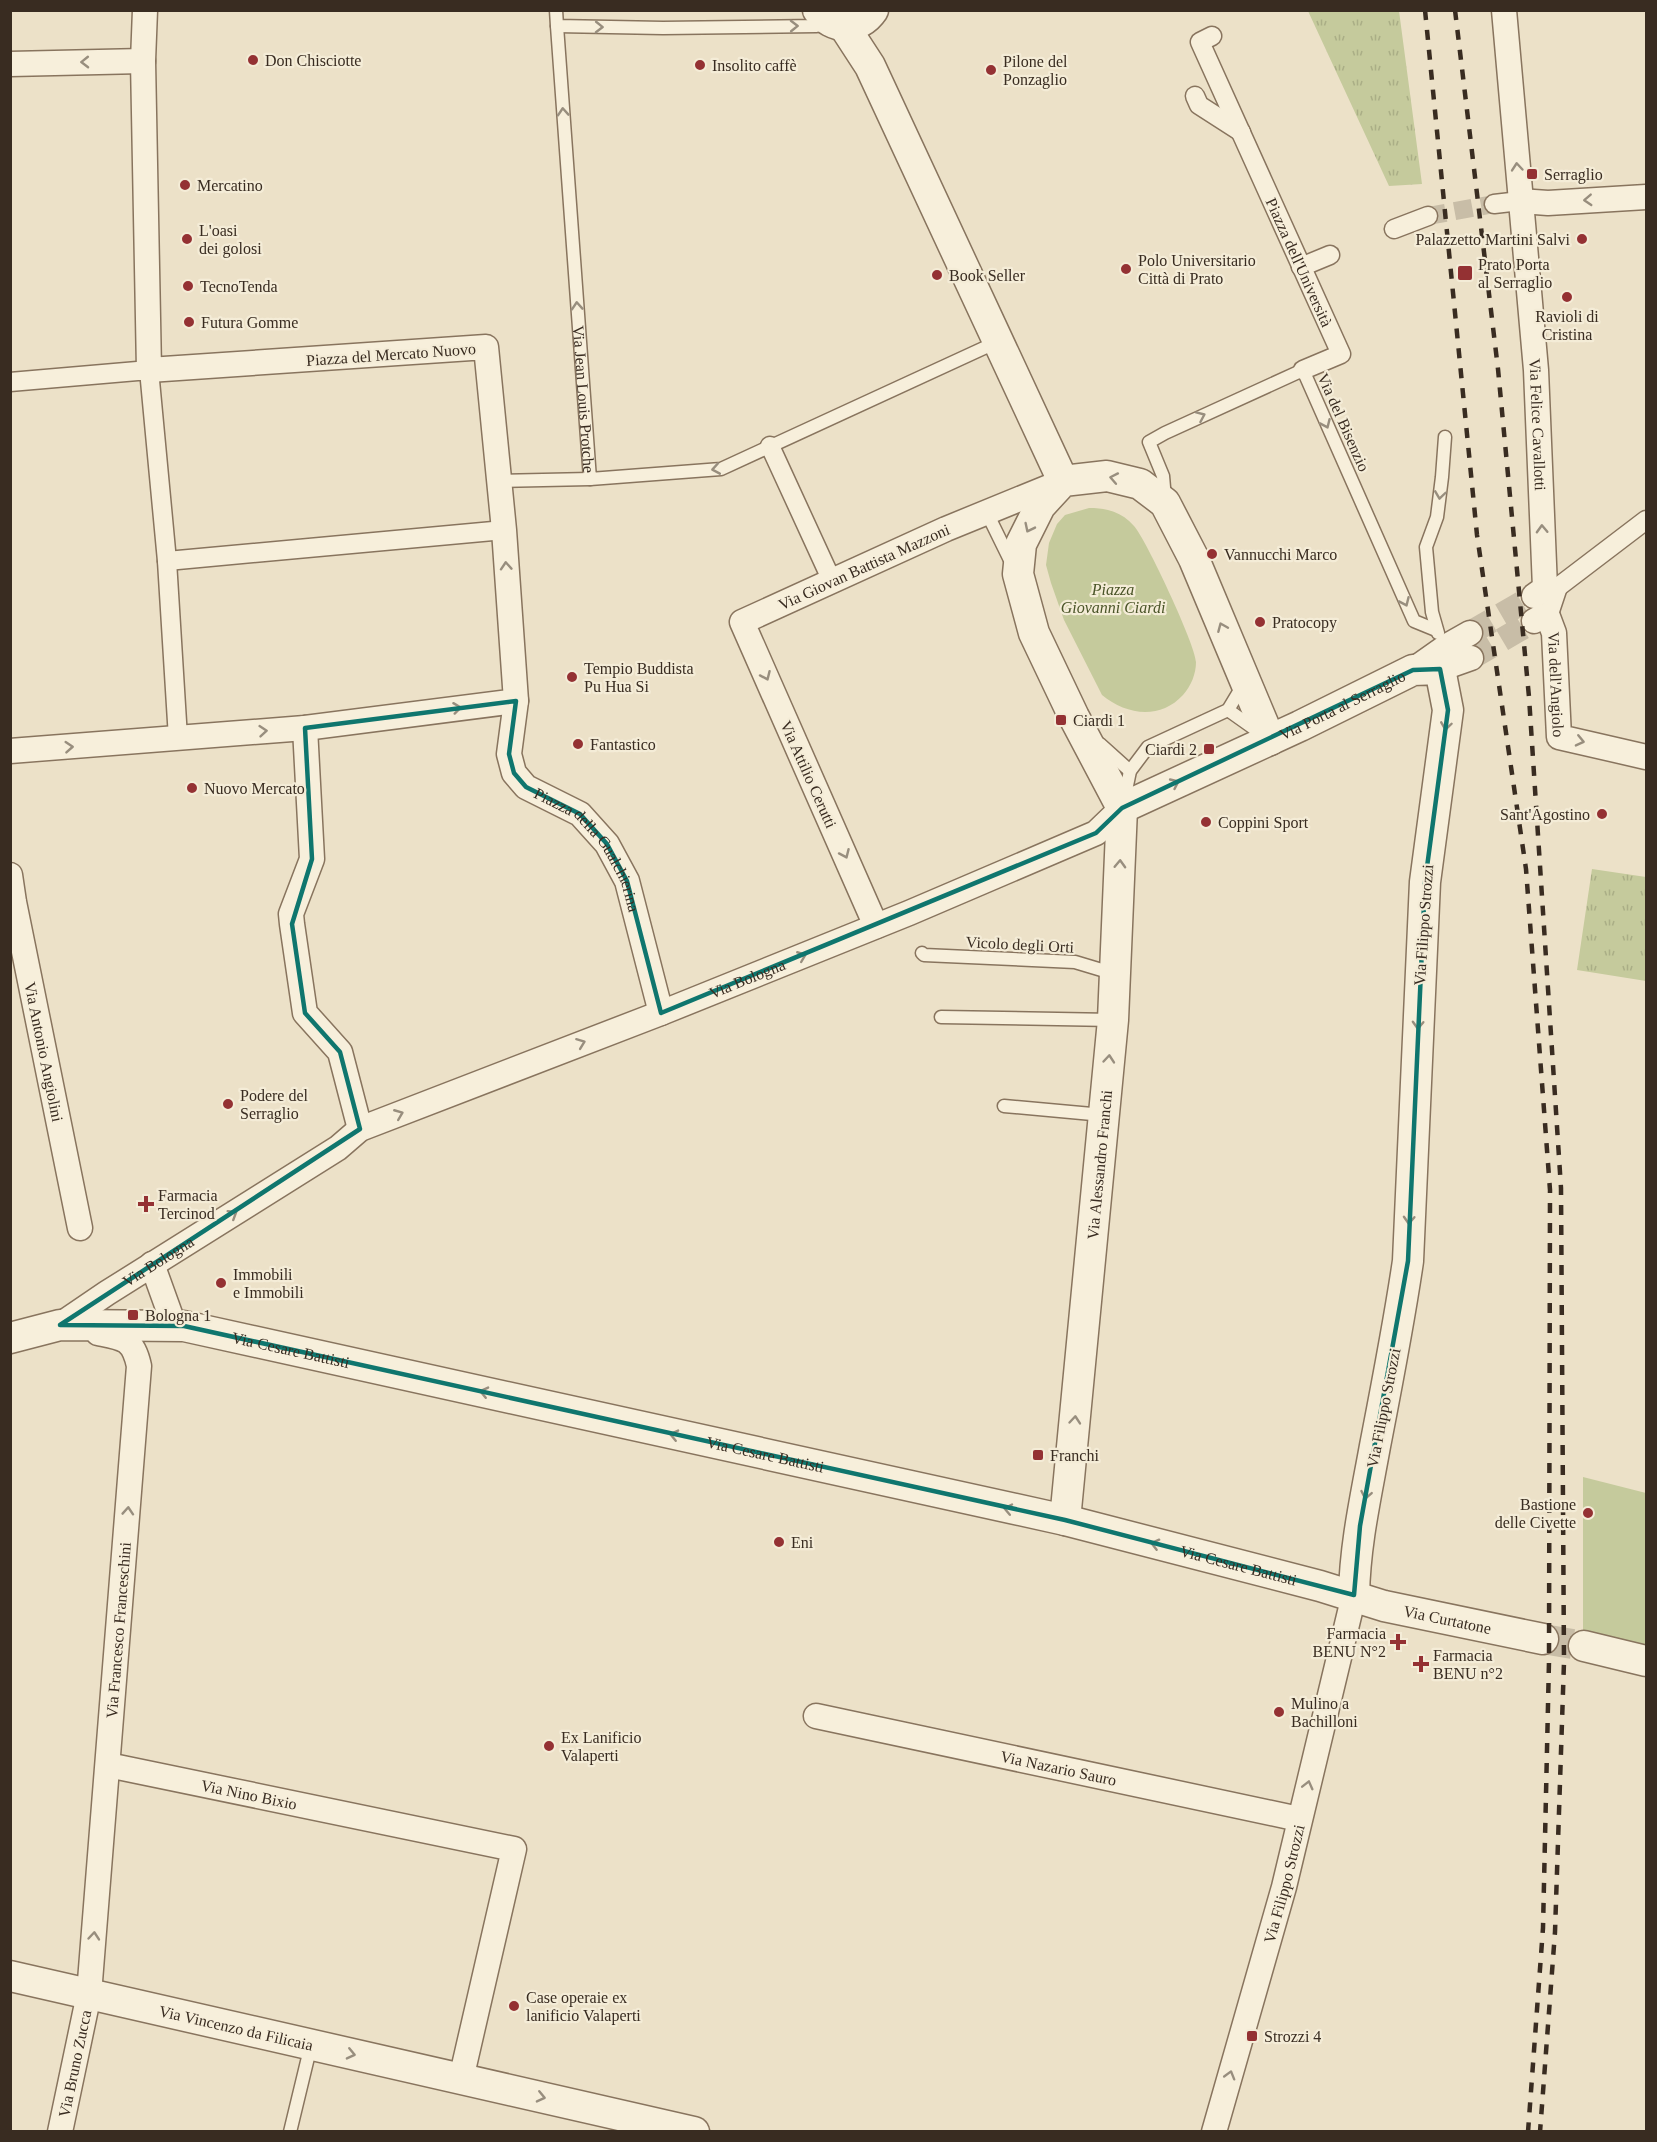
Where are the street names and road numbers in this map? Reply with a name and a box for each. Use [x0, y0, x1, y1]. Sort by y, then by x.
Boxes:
street label: Piazza dell'Università [1263, 195, 1335, 329]
street label: Via Jean Louis Protche [570, 325, 598, 473]
street label: Piazza del Mercato Nuovo [306, 340, 476, 369]
street label: Via Felice Cavallotti [1526, 358, 1549, 492]
street label: Via del Bisenzio [1314, 370, 1373, 474]
street label: Via Giovan Battista Mazzoni [776, 520, 952, 613]
street label: Via dell'Angiolo [1545, 631, 1567, 738]
street label: Via Porta al Serraglio [1277, 667, 1408, 743]
street label: Via Attilio Cerutti [777, 718, 840, 831]
street label: Piazza della Gualchierina [531, 785, 643, 914]
street label: Via Filippo Strozzi [1411, 863, 1437, 986]
street label: Vicolo degli Orti [965, 933, 1075, 957]
street label: Via Bologna [707, 956, 788, 1002]
street label: Via Antonio Angiolini [21, 980, 66, 1124]
street label: Via Alessandro Franchi [1084, 1089, 1115, 1240]
street label: Via Bologna [120, 1233, 197, 1290]
street label: Via Cesare Battisti [230, 1329, 352, 1371]
street label: Via Filippo Strozzi [1364, 1346, 1405, 1470]
street label: Via Cesare Battisti [705, 1433, 826, 1476]
street label: Via Francesco Franceschini [103, 1541, 134, 1719]
street label: Via Cesare Battisti [1178, 1542, 1299, 1589]
street label: Via Curtatone [1402, 1602, 1493, 1637]
street label: Via Nazario Sauro [999, 1748, 1118, 1789]
street label: Via Nino Bixio [199, 1776, 298, 1813]
street label: Via Filippo Strozzi [1260, 1822, 1308, 1945]
street label: Via Vincenzo da Filicaia [157, 2002, 315, 2054]
street label: Via Bruno Zucca [55, 2008, 94, 2119]

